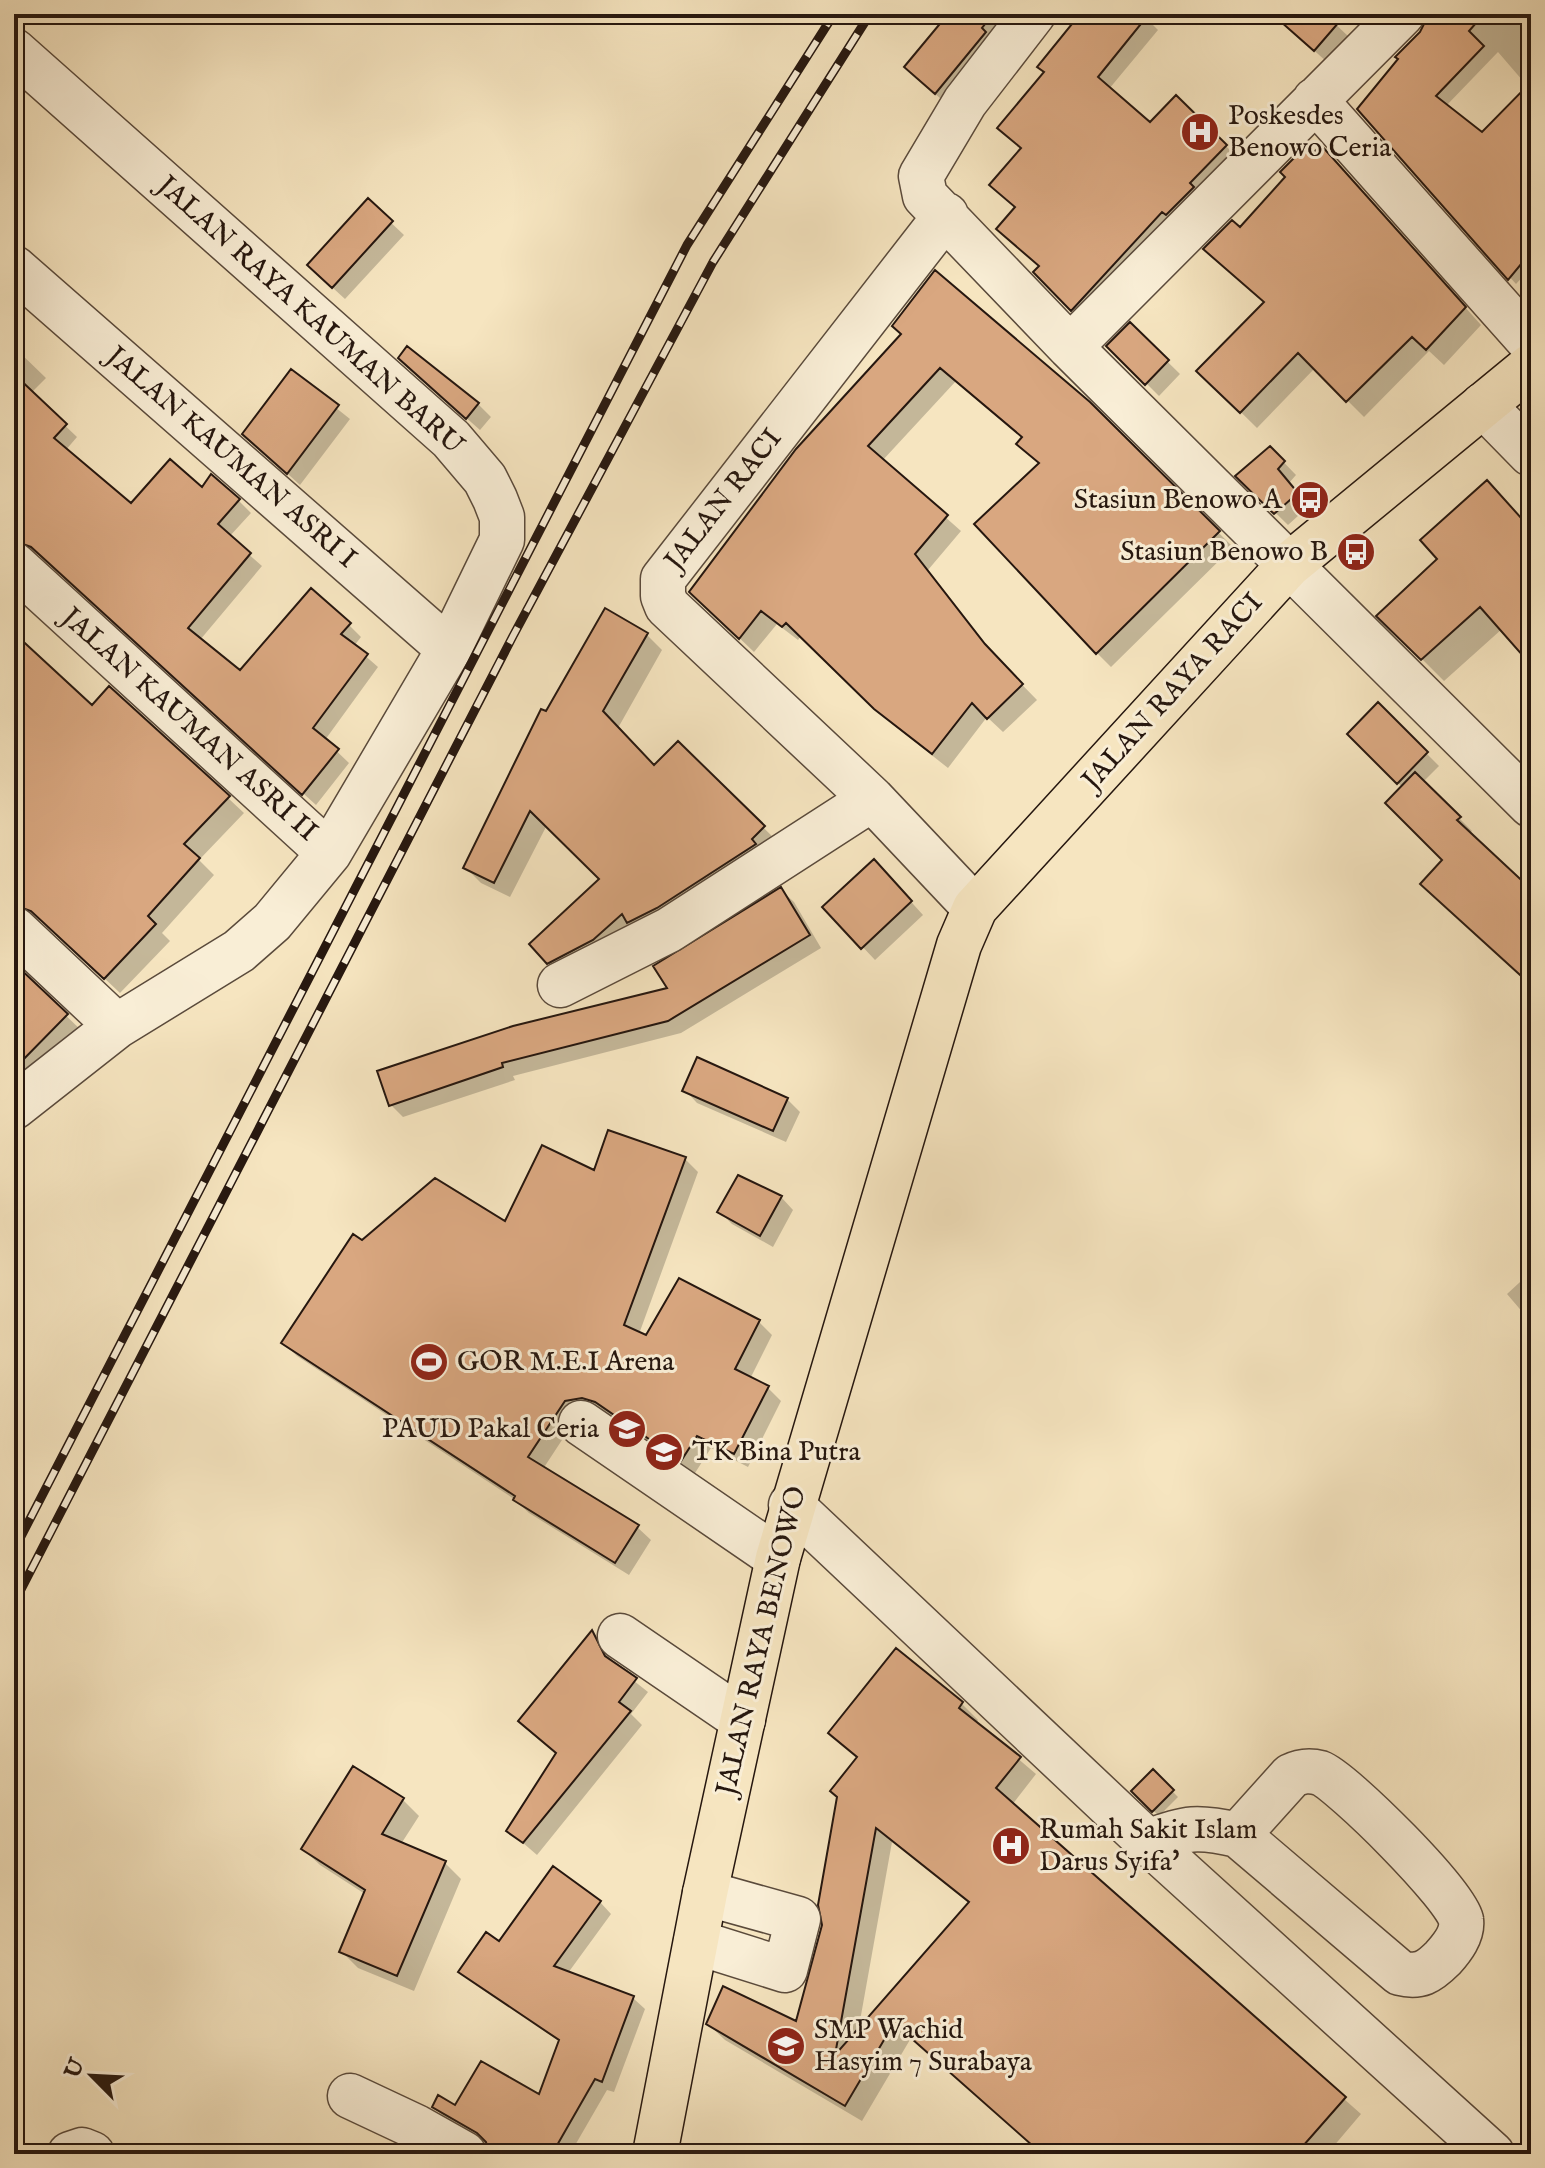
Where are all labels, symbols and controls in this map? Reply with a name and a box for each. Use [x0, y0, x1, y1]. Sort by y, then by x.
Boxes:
place label: Poskesdes Benowo Ceria [1228, 99, 1392, 166]
hospital icon: Poskesdes Benowo Ceria [1179, 111, 1221, 153]
street label: JALAN RAYA KAUMAN BARU [147, 167, 471, 463]
street label: JALAN KAUMAN ASRI I [96, 338, 364, 576]
street label: JALAN RACI [656, 422, 790, 580]
bus stop icon: Stasiun Benowo A [1289, 479, 1331, 521]
place label: Stasiun Benowo A [1074, 483, 1283, 518]
bus stop icon: Stasiun Benowo B [1335, 531, 1377, 573]
place label: Stasiun Benowo B [1120, 535, 1328, 570]
street label: JALAN RAYA RACI [1073, 586, 1271, 800]
street label: JALAN KAUMAN ASRI II [51, 599, 324, 849]
sports icon: GOR M.E.I Arena [408, 1341, 450, 1383]
place label: GOR M.E.I Arena [457, 1345, 675, 1380]
school or university icon: PAUD Pakal Ceria [606, 1408, 648, 1450]
place label: PAUD Pakal Ceria [382, 1412, 600, 1447]
school or university icon: TK Bina Putra [643, 1431, 685, 1473]
place label: TK Bina Putra [692, 1435, 861, 1470]
street label: JALAN RAYA BENOWO [709, 1483, 815, 1802]
place label: Rumah Sakit Islam Darus Syifa' [1039, 1813, 1257, 1880]
hospital icon: Rumah Sakit Islam Darus Syifa' [990, 1825, 1032, 1867]
place label: SMP Wachid Hasyim 7 Surabaya [814, 2013, 1033, 2080]
school or university icon: SMP Wachid Hasyim 7 Surabaya [765, 2025, 807, 2067]
north arrow [52, 2036, 132, 2116]
text: U [59, 2053, 93, 2084]

